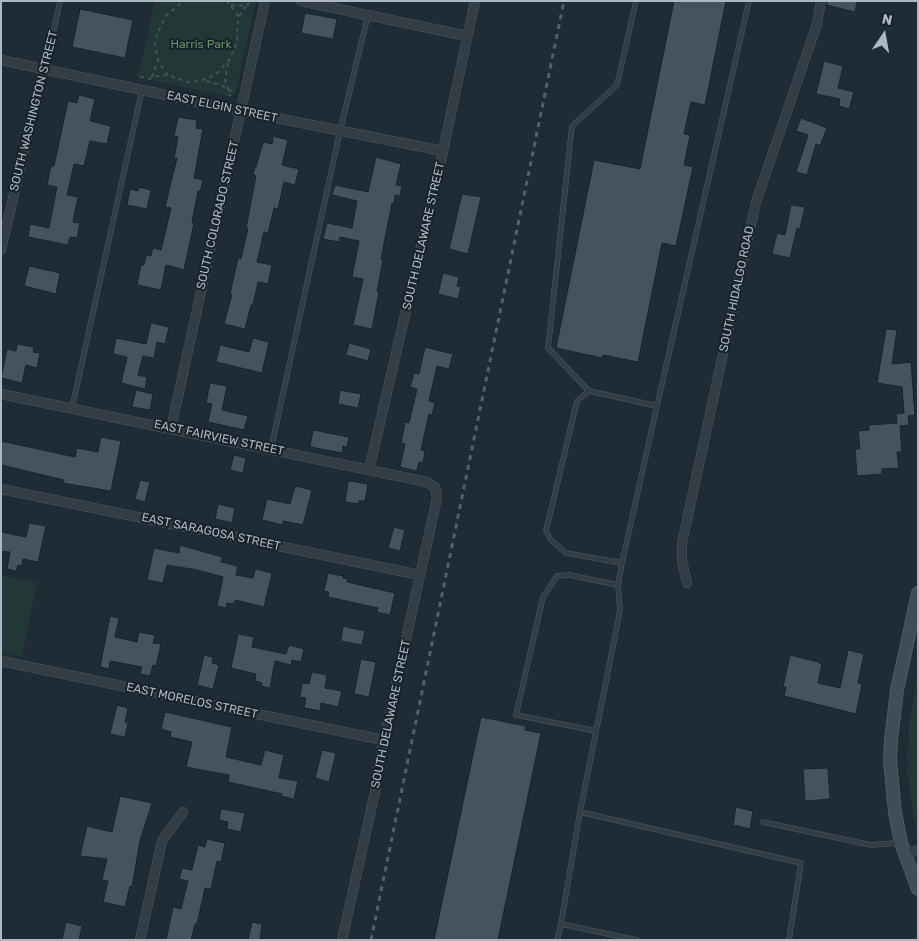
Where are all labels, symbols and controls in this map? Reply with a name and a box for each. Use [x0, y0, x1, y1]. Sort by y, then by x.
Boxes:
north arrow [859, 10, 909, 60]
text: N [881, 10, 894, 29]
street label: SOUTH WASHINGTON STREET [7, 29, 61, 193]
park label: Harris Park [170, 38, 232, 52]
street label: EAST ELGIN STREET [165, 88, 279, 126]
street label: SOUTH COLORADO STREET [194, 139, 242, 291]
street label: SOUTH DELAWARE STREET [400, 161, 448, 311]
street label: SOUTH HIDALGO ROAD [717, 225, 757, 353]
street label: EAST FAIRVIEW STREET [153, 417, 285, 459]
street label: EAST SARAGOSA STREET [140, 510, 282, 554]
street label: SOUTH DELAWARE STREET [368, 638, 414, 790]
street label: EAST MORELOS STREET [125, 680, 259, 722]

